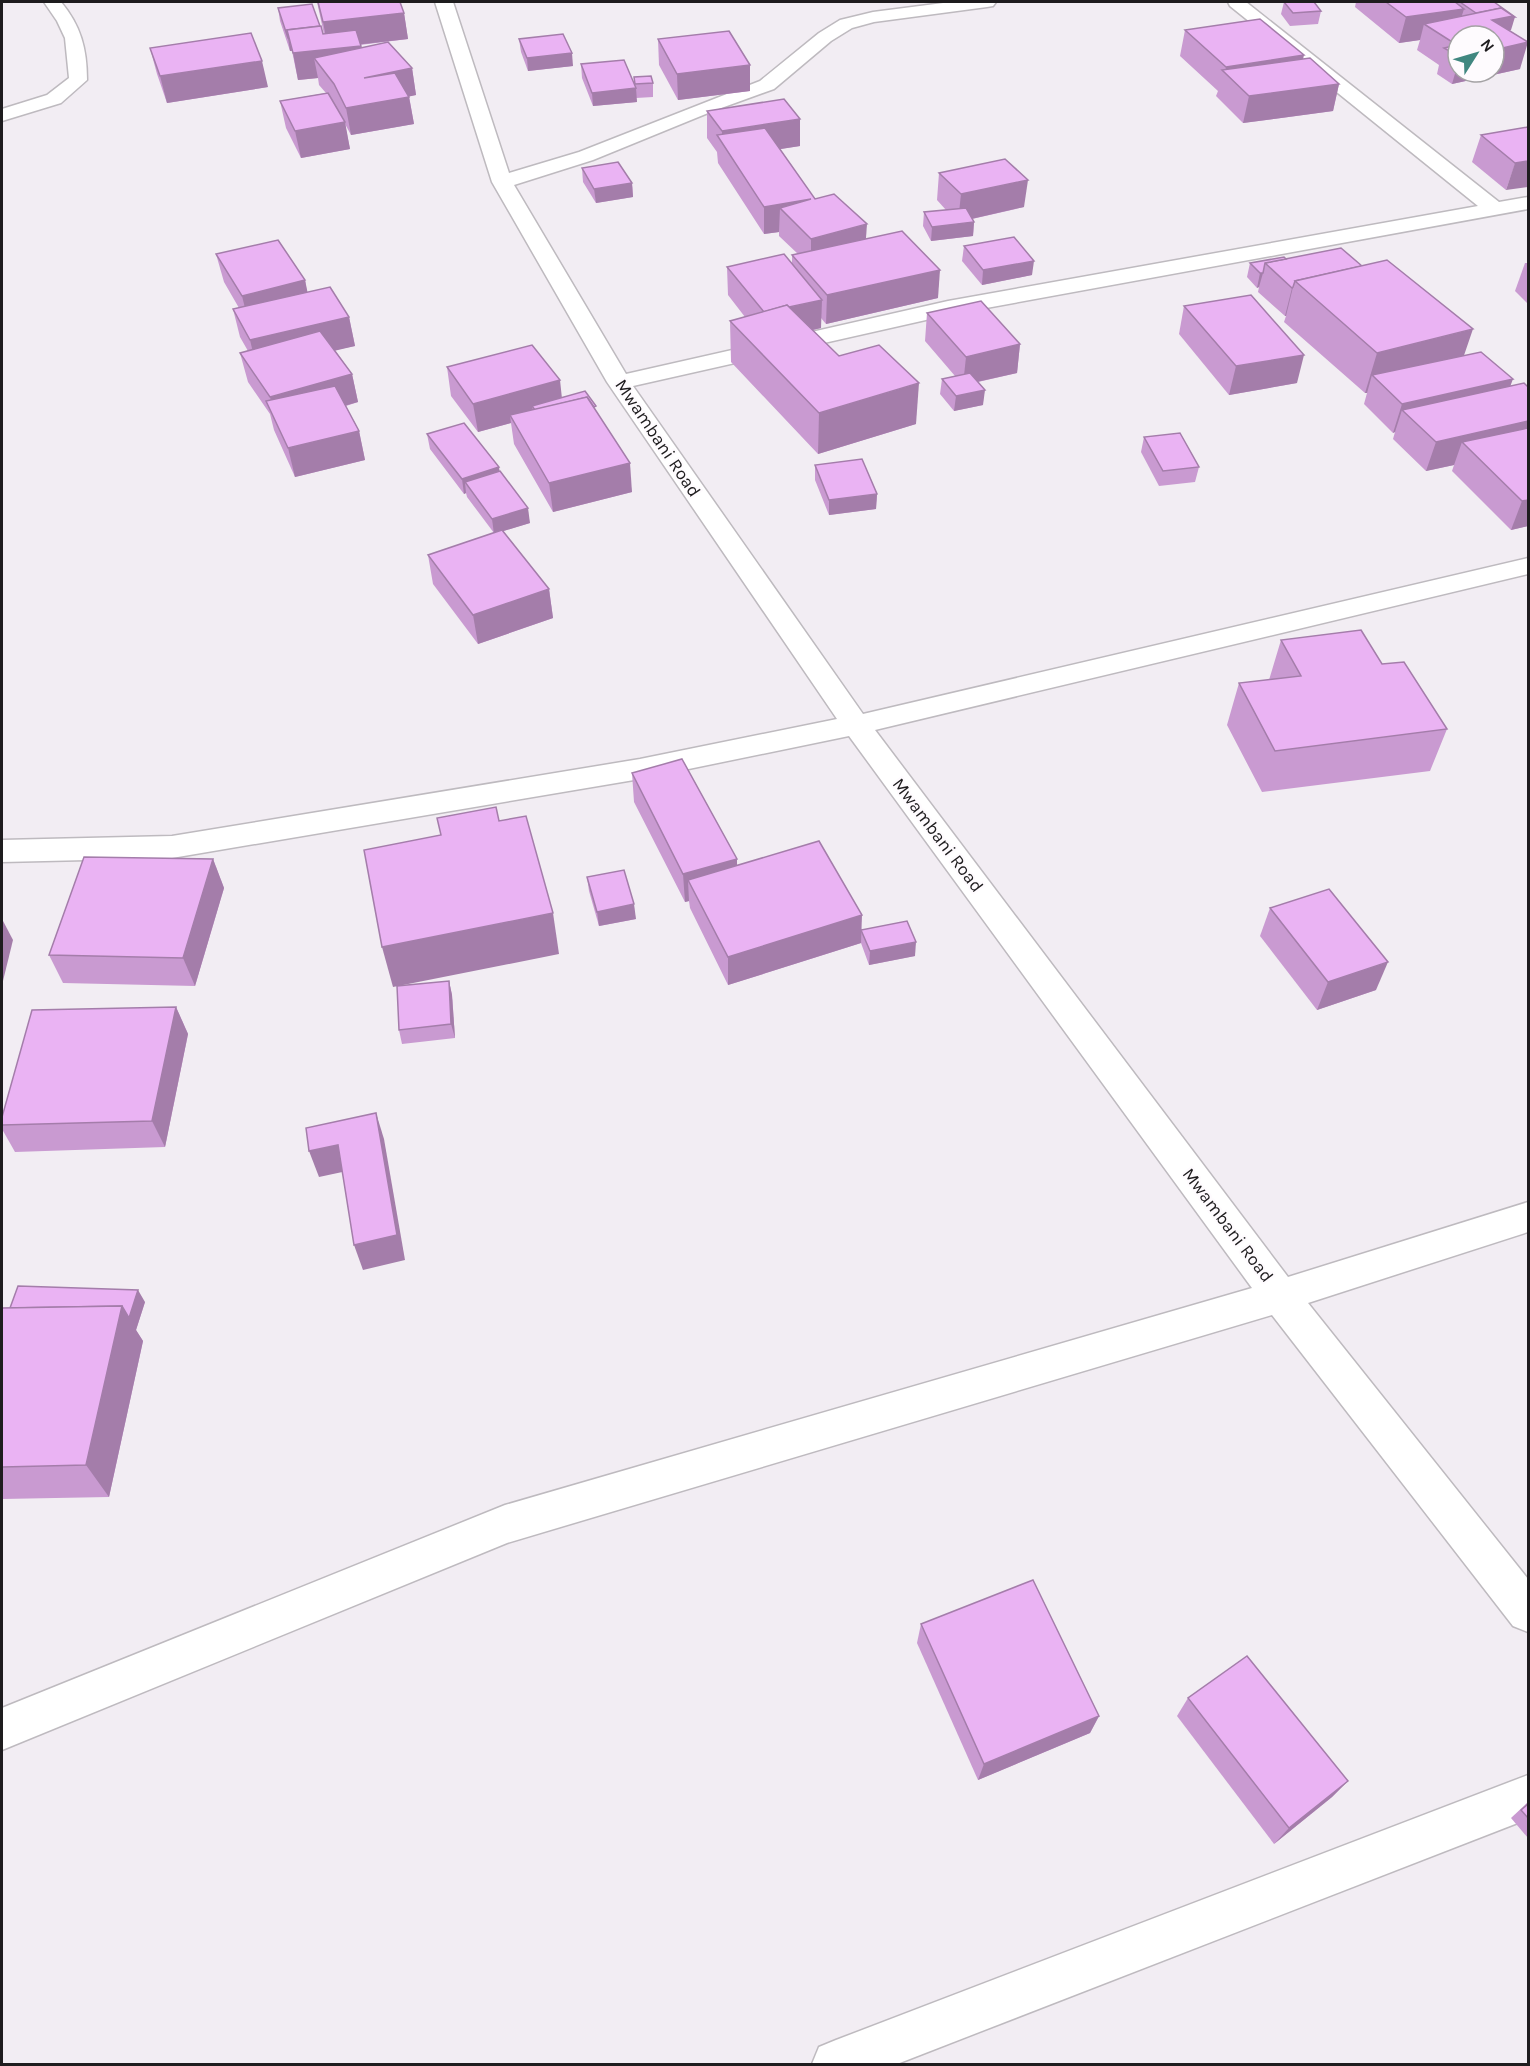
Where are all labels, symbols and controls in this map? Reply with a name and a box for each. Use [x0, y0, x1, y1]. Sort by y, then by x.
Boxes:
north arrow [1446, 24, 1506, 84]
text: N [1477, 35, 1499, 56]
street label: Mwambani Road [610, 375, 706, 501]
street label: Mwambani Road [888, 773, 988, 897]
street label: Mwambani Road [1178, 1163, 1278, 1287]

